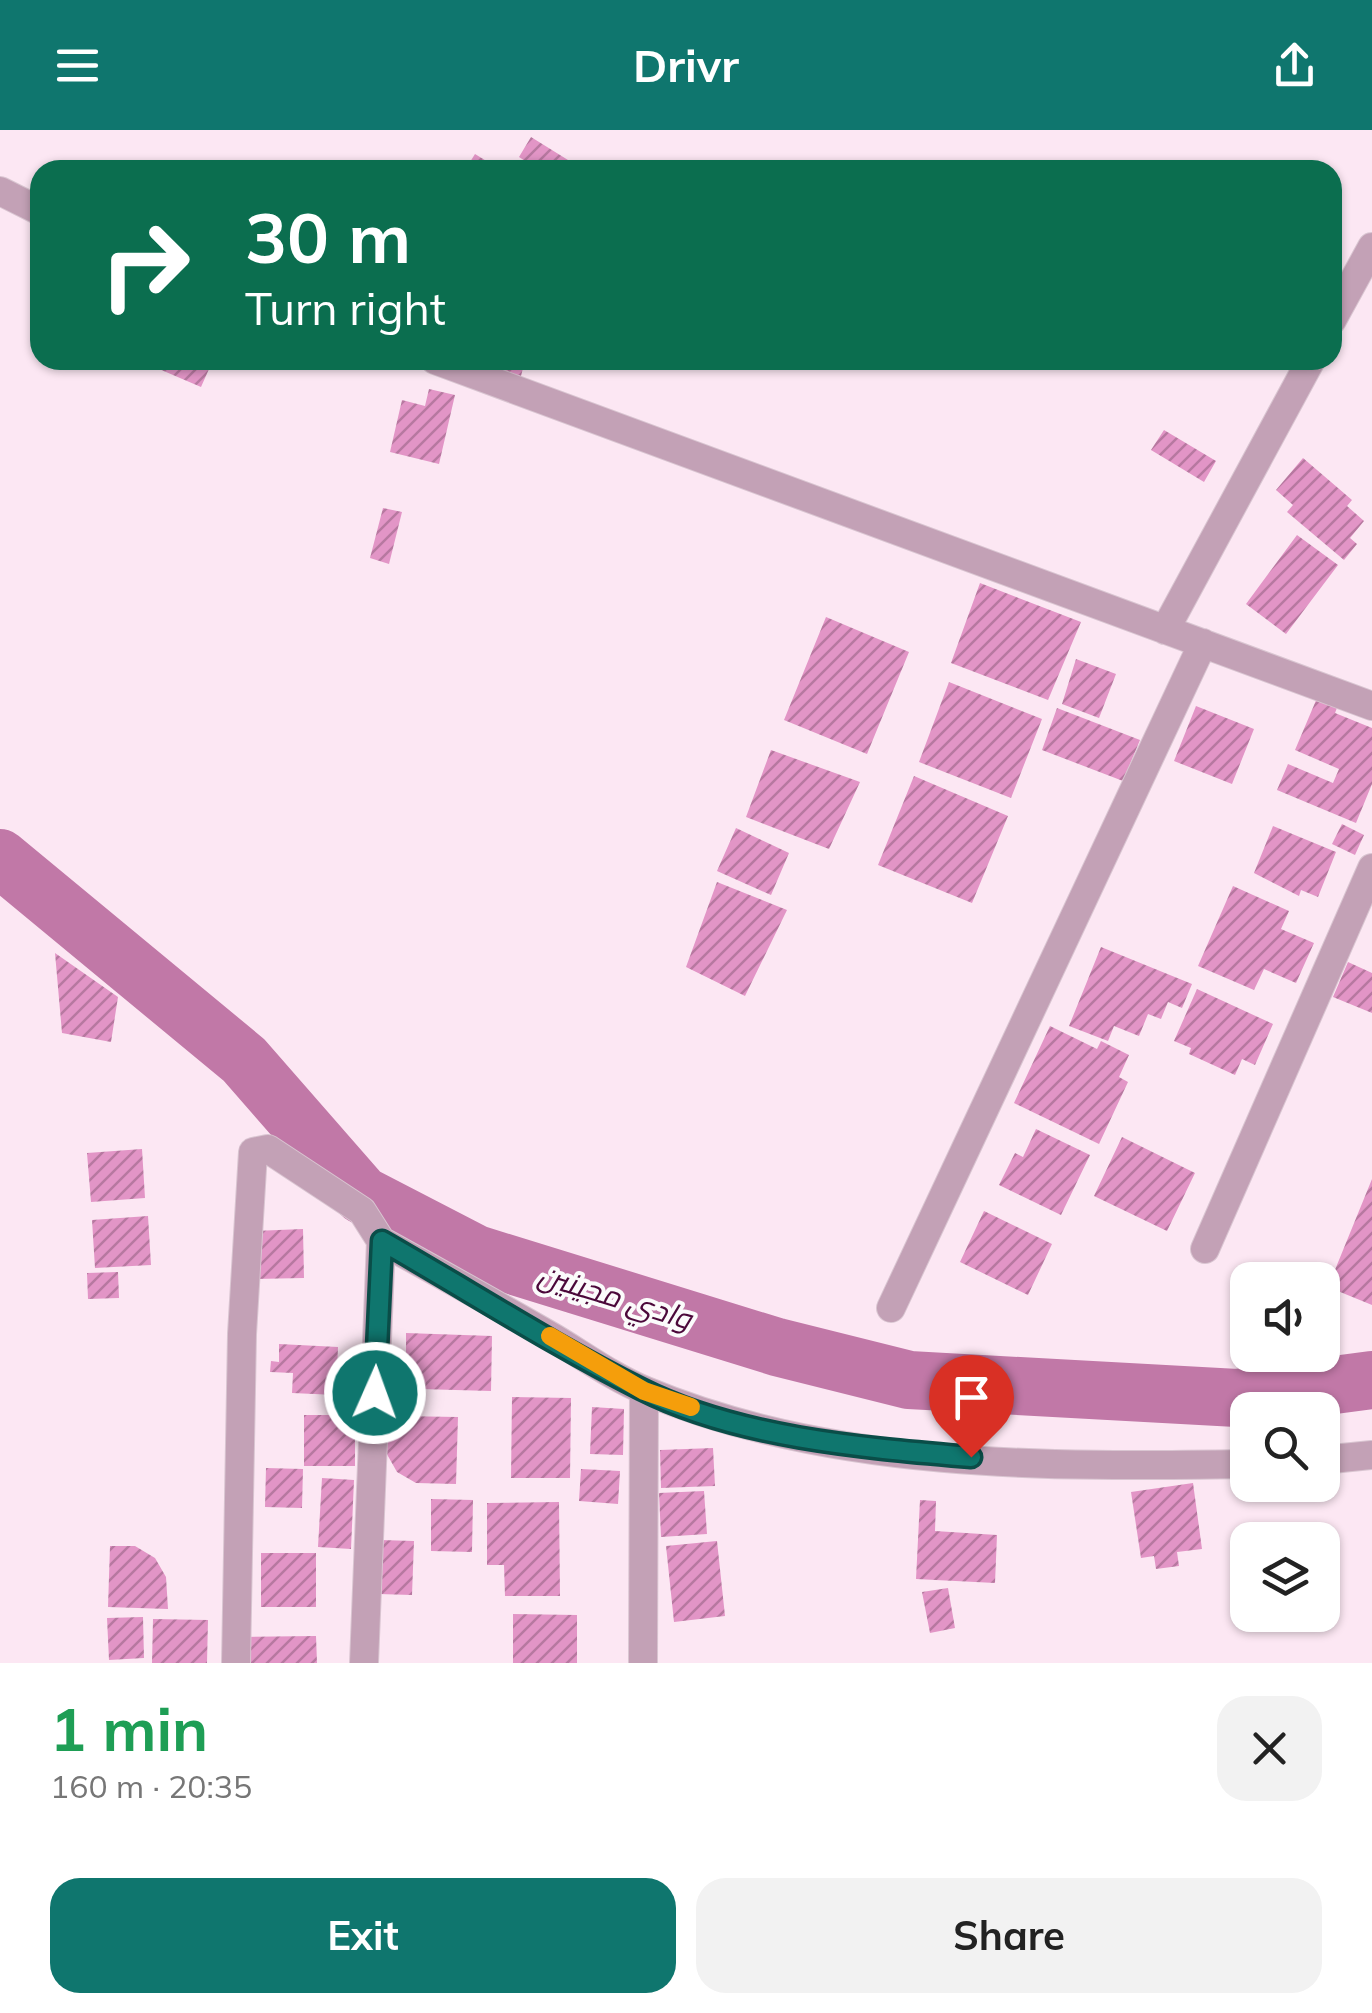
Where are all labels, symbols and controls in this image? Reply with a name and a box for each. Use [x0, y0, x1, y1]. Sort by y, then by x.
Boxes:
text: Drivr [633, 37, 739, 93]
icon: menu [50, 38, 105, 93]
icon: share [1267, 38, 1322, 93]
text: 30 m [245, 193, 411, 281]
icon: right [80, 200, 210, 330]
text: Turn right [245, 280, 446, 336]
water label: وادي مجينين [533, 1255, 698, 1343]
map controls [1230, 1262, 1340, 1632]
button: sound [1230, 1262, 1340, 1372]
position arrow [323, 1341, 427, 1445]
pin [929, 1355, 1014, 1458]
icon: arrive [944, 1370, 999, 1425]
button: search [1230, 1392, 1340, 1502]
button: layers [1230, 1522, 1340, 1632]
text: 1 min [50, 1691, 208, 1766]
button: close [1217, 1696, 1322, 1801]
text: 160 m · 20:35 [50, 1766, 252, 1806]
button: Exit [50, 1878, 676, 1993]
button: Share [696, 1878, 1322, 1993]

